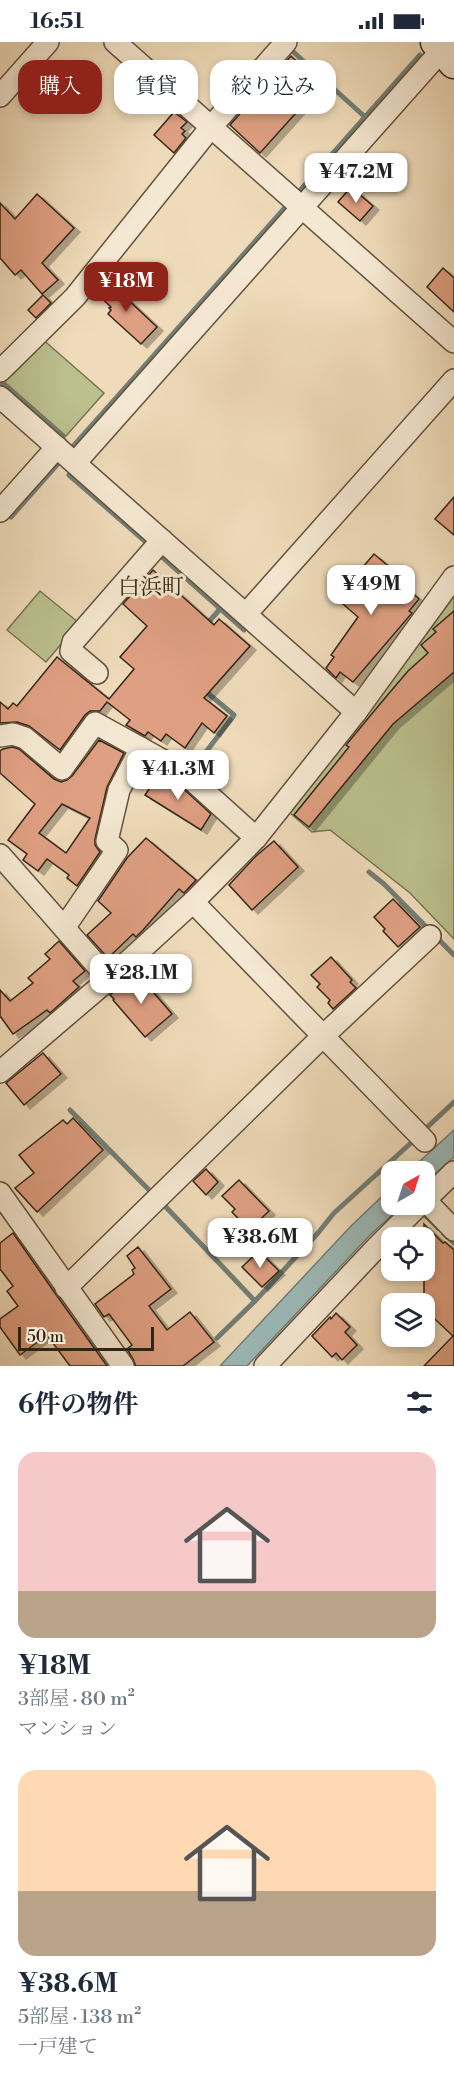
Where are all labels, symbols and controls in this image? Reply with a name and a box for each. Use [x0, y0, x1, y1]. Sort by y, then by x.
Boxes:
text: 16:51 [30, 8, 84, 35]
chip: 購入 [18, 60, 102, 114]
chip: 賃貸 [114, 60, 198, 114]
chip: 絞り込み [210, 60, 336, 114]
pin: ¥47.2M [307, 153, 405, 204]
text: ¥47.2M [318, 160, 394, 185]
pin: ¥18M [90, 262, 162, 313]
text: ¥18M [98, 269, 154, 294]
pin: ¥49M [335, 565, 407, 616]
text: ¥49M [341, 572, 401, 597]
district label: 白浜町 [118, 574, 184, 601]
pin: ¥41.3M [129, 750, 227, 801]
text: ¥41.3M [141, 757, 215, 782]
pin: ¥28.1M [92, 954, 190, 1005]
text: ¥28.1M [104, 961, 178, 986]
north arrow [381, 1161, 435, 1215]
map controls [381, 1161, 435, 1347]
pin: ¥38.6M [211, 1218, 309, 1269]
text: ¥38.6M [222, 1225, 298, 1250]
button: locate [381, 1227, 435, 1281]
button: layers [381, 1293, 435, 1347]
scale bar [18, 1324, 154, 1352]
text: 50 m [27, 1327, 64, 1347]
icon: filters [403, 1386, 436, 1419]
text: 6件の物件 [18, 1389, 138, 1421]
icon: home [173, 1491, 281, 1599]
text: ¥18M [18, 1650, 91, 1682]
text: 3部屋 · 80 m² [18, 1687, 135, 1712]
text: マンション [18, 1717, 117, 1742]
icon: home [173, 1809, 281, 1917]
text: ¥38.6M [18, 1968, 118, 2000]
text: 5部屋 · 138 m² [18, 2005, 141, 2030]
text: 一戸建て [18, 2035, 98, 2060]

